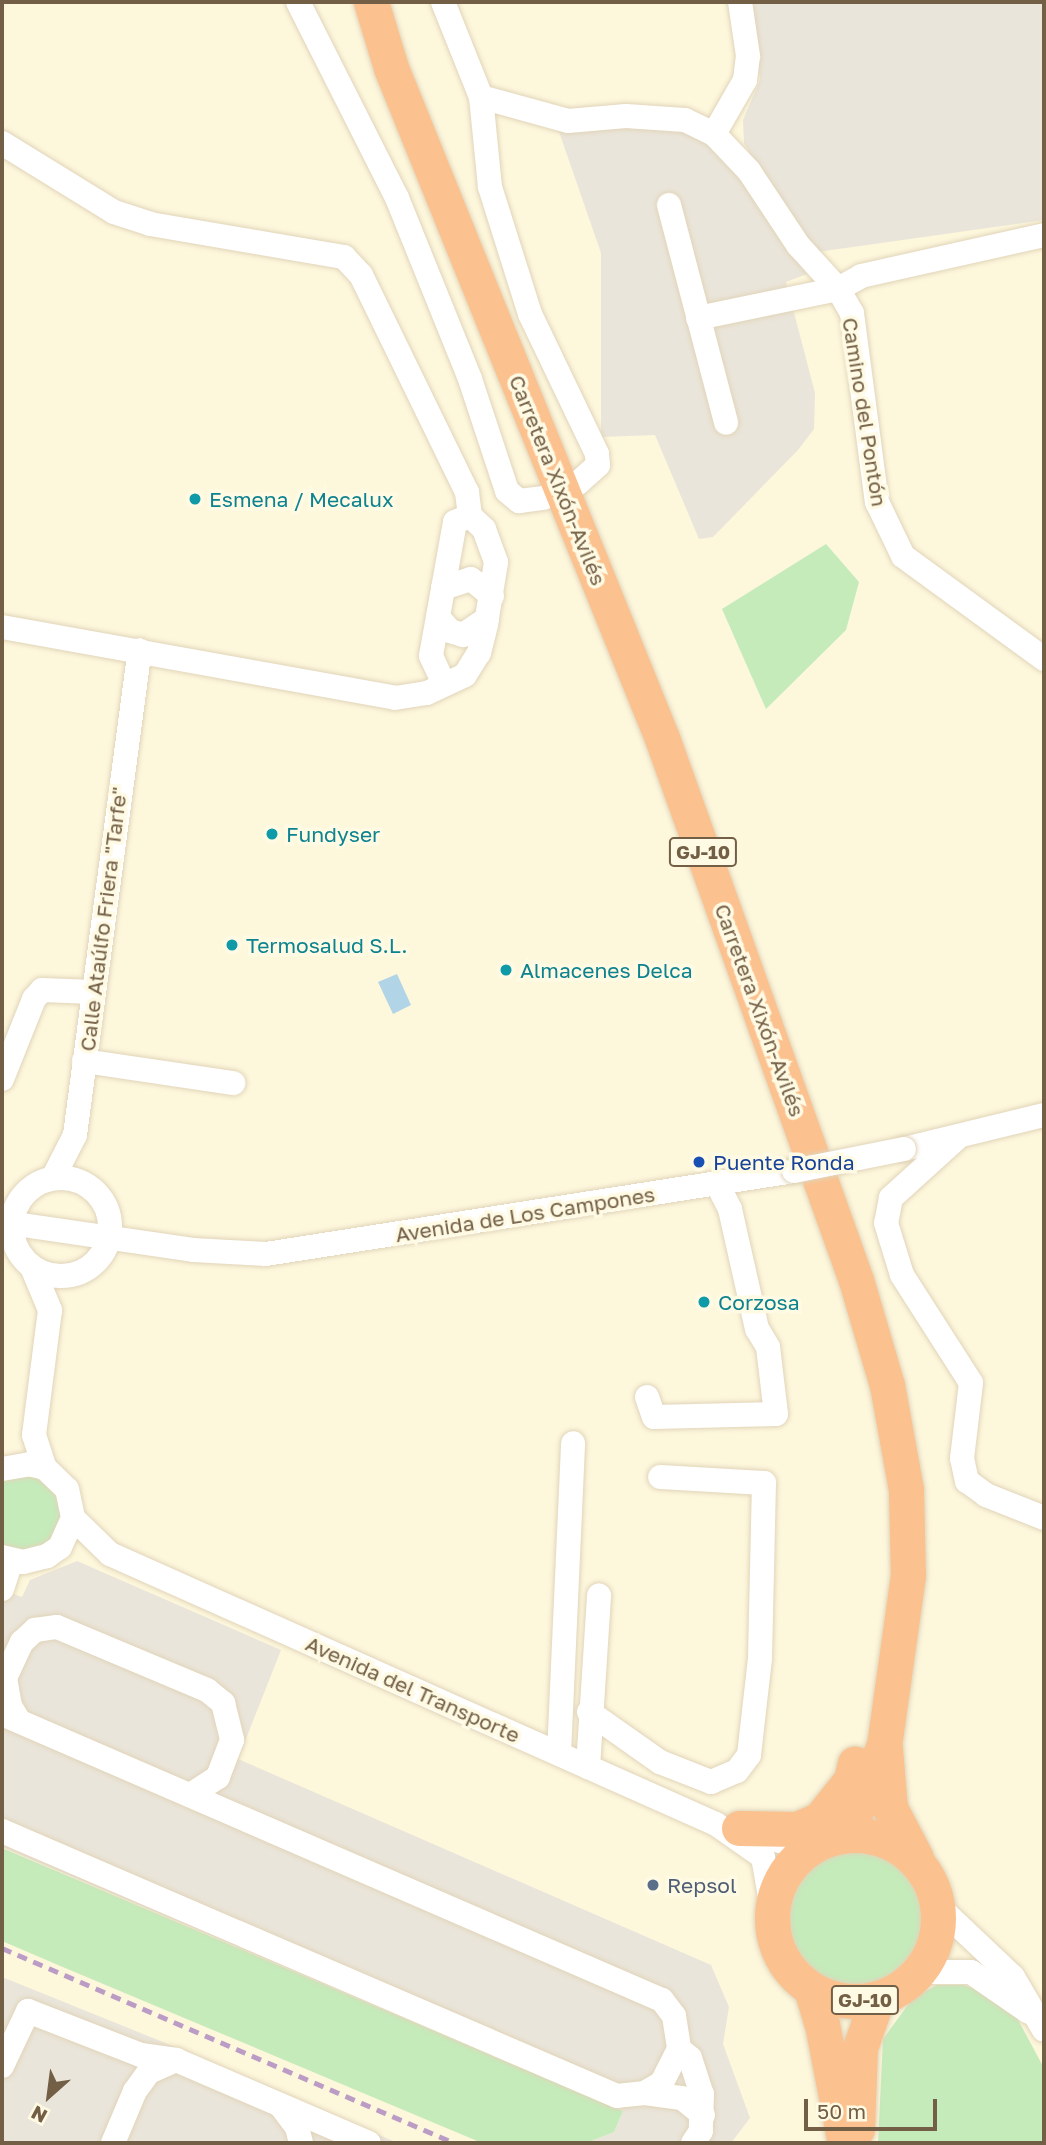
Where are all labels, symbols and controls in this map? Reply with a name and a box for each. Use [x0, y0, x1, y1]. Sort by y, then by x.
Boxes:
street label: Camino del Pontón [838, 316, 892, 508]
street label: Carretera Xixón-Avilés [504, 371, 612, 589]
place label: Esmena / Mecalux [209, 486, 394, 512]
marker: Esmena / Mecalux [187, 491, 203, 507]
street label: Calle Ataúlfo Friera "Tarfe" [74, 785, 132, 1053]
place label: Fundyser [286, 821, 380, 847]
marker: Fundyser [264, 826, 280, 842]
road number: GJ-10 [668, 836, 738, 867]
street label: Carretera Xixón-Avilés [710, 900, 810, 1120]
place label: Termosalud S.L. [246, 932, 407, 958]
marker: Termosalud S.L. [224, 937, 240, 953]
place label: Almacenes Delca [520, 957, 693, 983]
marker: Almacenes Delca [498, 962, 514, 978]
place label: Puente Ronda [713, 1149, 855, 1175]
marker: Puente Ronda [691, 1154, 707, 1170]
street label: Avenida de Los Campones [393, 1181, 657, 1247]
place label: Corzosa [718, 1289, 800, 1315]
marker: Corzosa [696, 1294, 712, 1310]
street label: Avenida del Transporte [302, 1630, 524, 1748]
place label: Repsol [667, 1872, 737, 1898]
marker: Repsol [645, 1877, 661, 1893]
road number: GJ-10 [830, 1984, 900, 2016]
north arrow [14, 2061, 84, 2131]
scale bar [808, 2086, 941, 2130]
text: 50 m [817, 2098, 866, 2124]
text: N [27, 2101, 51, 2129]

